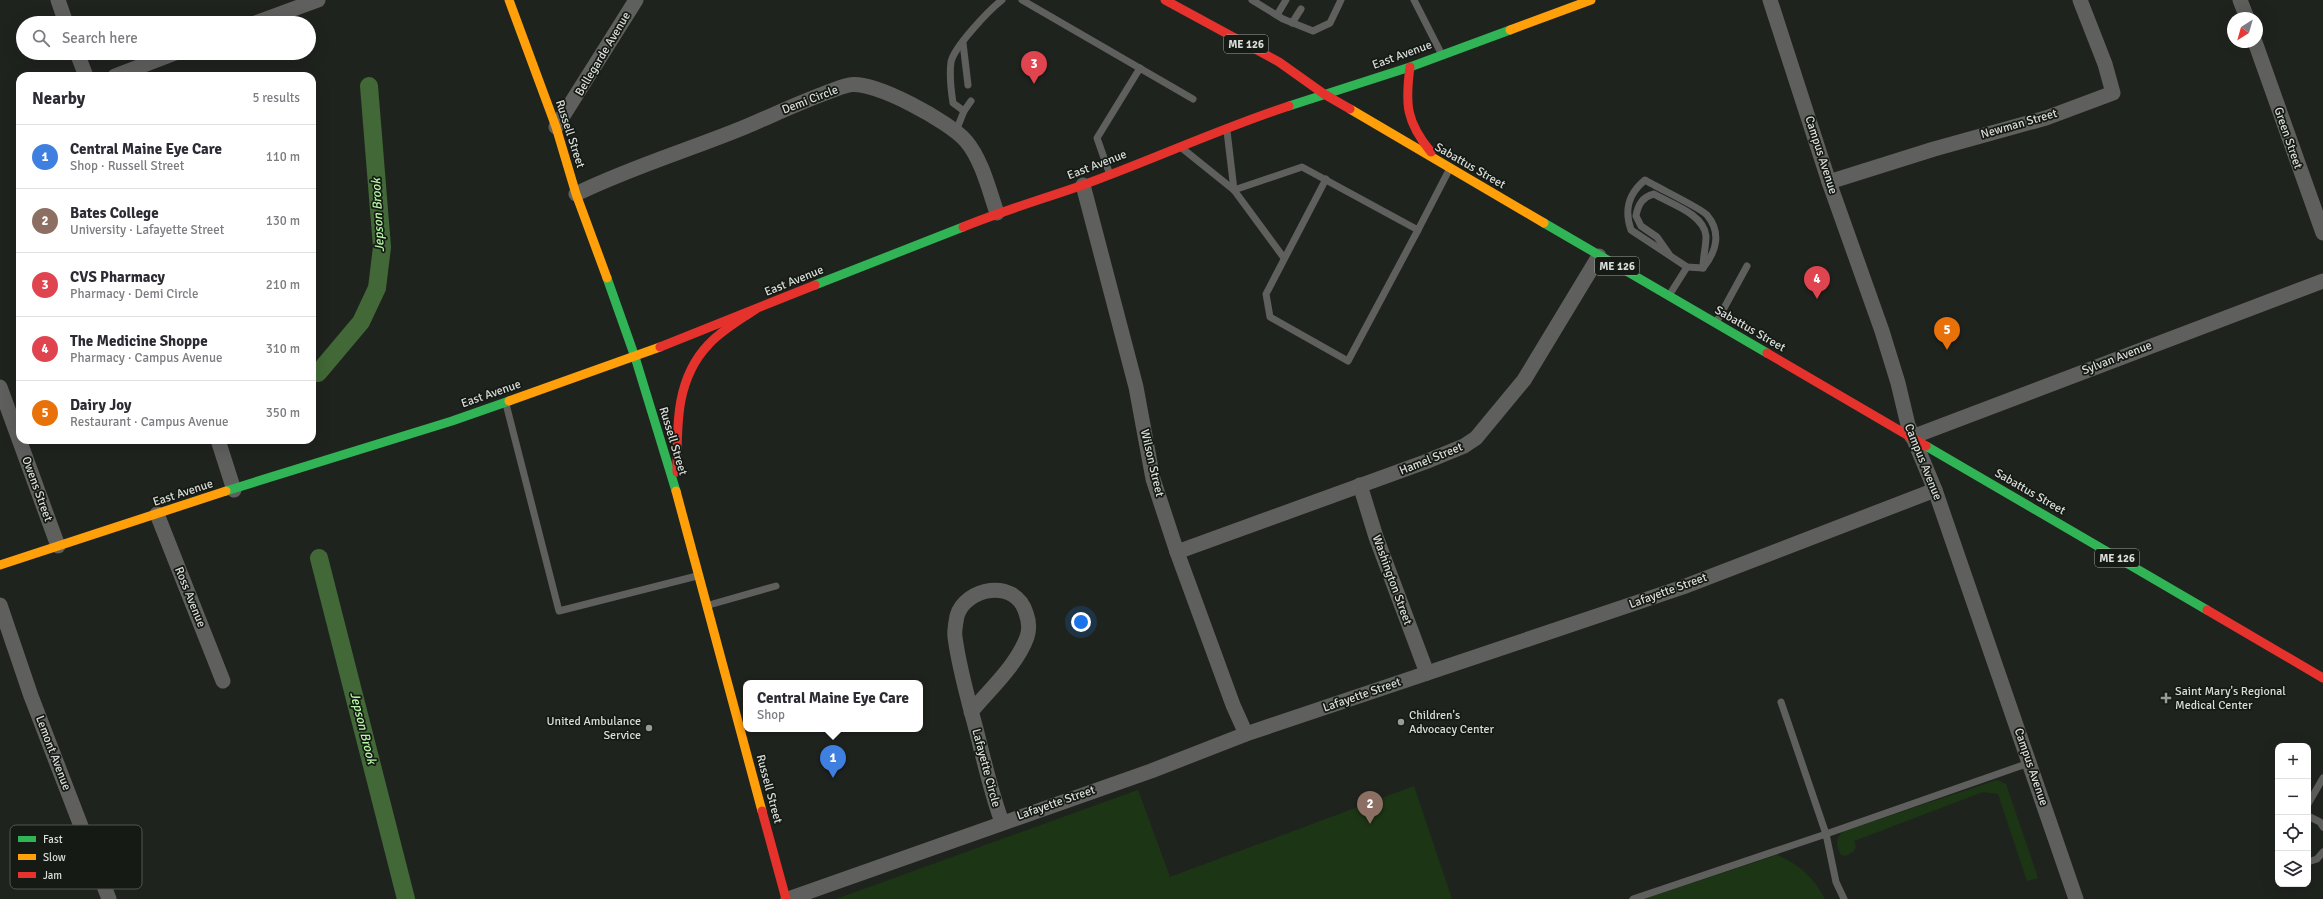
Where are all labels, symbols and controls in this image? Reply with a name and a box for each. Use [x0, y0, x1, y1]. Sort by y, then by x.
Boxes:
street label: Bellegarde Avenue [572, 9, 634, 99]
north arrow [2227, 12, 2263, 48]
search box [16, 16, 316, 60]
icon: search [30, 27, 52, 49]
text: Search here [62, 29, 138, 47]
road number: ME 126 [1224, 35, 1268, 53]
street label: East Avenue [1370, 37, 1434, 73]
pin: 3 [1021, 51, 1047, 84]
street label: Demi Circle [780, 82, 840, 118]
text: Nearby [32, 88, 85, 109]
text: 5 results [252, 90, 300, 106]
street label: Russell Street [552, 98, 588, 170]
street label: Green Street [2270, 105, 2306, 171]
street label: Newman Street [1979, 106, 2059, 142]
street label: Campus Avenue [1801, 114, 1841, 196]
text: Central Maine Eye Care [70, 140, 222, 158]
street label: Sabattus Street [1432, 140, 1508, 192]
street label: East Avenue [1065, 147, 1129, 183]
text: 1 [41, 149, 49, 165]
text: 110 m [266, 149, 300, 165]
text: Shop · Russell Street [70, 158, 184, 174]
water label: Jepson Brook [368, 176, 388, 252]
text: Bates College [70, 204, 159, 222]
text: 2 [41, 213, 49, 229]
text: 130 m [266, 213, 300, 229]
text: University · Lafayette Street [70, 222, 224, 238]
road number: ME 126 [1595, 257, 1639, 275]
street label: East Avenue [762, 262, 826, 300]
pin: 4 [1804, 266, 1830, 299]
text: CVS Pharmacy [70, 268, 165, 286]
text: 3 [41, 277, 49, 293]
text: 210 m [266, 277, 300, 293]
text: Pharmacy · Demi Circle [70, 286, 199, 302]
street label: Sabattus Street [1712, 303, 1788, 355]
pin: 5 [1934, 317, 1960, 350]
text: The Medicine Shoppe [70, 332, 208, 350]
street label: Sylvan Avenue [2080, 338, 2154, 378]
text: 4 [41, 341, 49, 357]
text: 310 m [266, 341, 300, 357]
text: Pharmacy · Campus Avenue [70, 350, 223, 366]
street label: East Avenue [459, 377, 523, 411]
text: Dairy Joy [70, 396, 132, 414]
text: 5 [41, 405, 49, 421]
text: 350 m [266, 405, 300, 421]
street label: Russell Street [655, 405, 691, 477]
text: Restaurant · Campus Avenue [70, 414, 229, 430]
street label: Campus Avenue [1901, 422, 1945, 502]
street label: Wilson Street [1137, 428, 1167, 498]
street label: Hamel Street [1397, 439, 1465, 479]
street label: Owens Street [18, 454, 56, 524]
street label: Sabattus Street [1992, 466, 2068, 518]
street label: East Avenue [151, 476, 215, 510]
street label: Washington Street [1369, 533, 1415, 627]
road number: ME 126 [2095, 549, 2139, 567]
street label: Ross Avenue [171, 565, 209, 629]
street label: Lafayette Street [1627, 570, 1709, 612]
your location [1071, 612, 1091, 632]
street label: Lafayette Street [1321, 675, 1403, 715]
popup [743, 680, 923, 732]
place label: Saint Mary's Regional Medical Center [2175, 684, 2286, 713]
text: Central Maine Eye Care [757, 689, 909, 707]
water label: Jepson Brook [346, 690, 380, 767]
marker: Saint Mary's Regional Medical Center [2160, 692, 2172, 704]
text: Shop [757, 707, 785, 723]
place label: Children's Advocacy Center [1409, 708, 1495, 737]
street label: Lemont Avenue [32, 714, 74, 792]
place label: United Ambulance Service [547, 714, 641, 743]
marker: Children's Advocacy Center [1396, 717, 1406, 727]
marker: United Ambulance Service [644, 723, 654, 733]
street label: Campus Avenue [2011, 726, 2051, 808]
street label: Lafayette Circle [968, 727, 1004, 809]
map controls [2275, 743, 2311, 887]
button: + [2275, 743, 2311, 779]
pin: 1 [820, 745, 846, 778]
street label: Russell Street [753, 753, 785, 825]
button: − [2275, 779, 2311, 815]
street label: Lafayette Street [1015, 783, 1097, 823]
pin: 2 [1357, 791, 1383, 824]
button: locate [2275, 815, 2311, 851]
legend [10, 825, 142, 889]
text: Fast [43, 833, 63, 846]
text: Slow [43, 851, 66, 864]
button: layers [2275, 851, 2311, 887]
text: Jam [43, 869, 62, 882]

